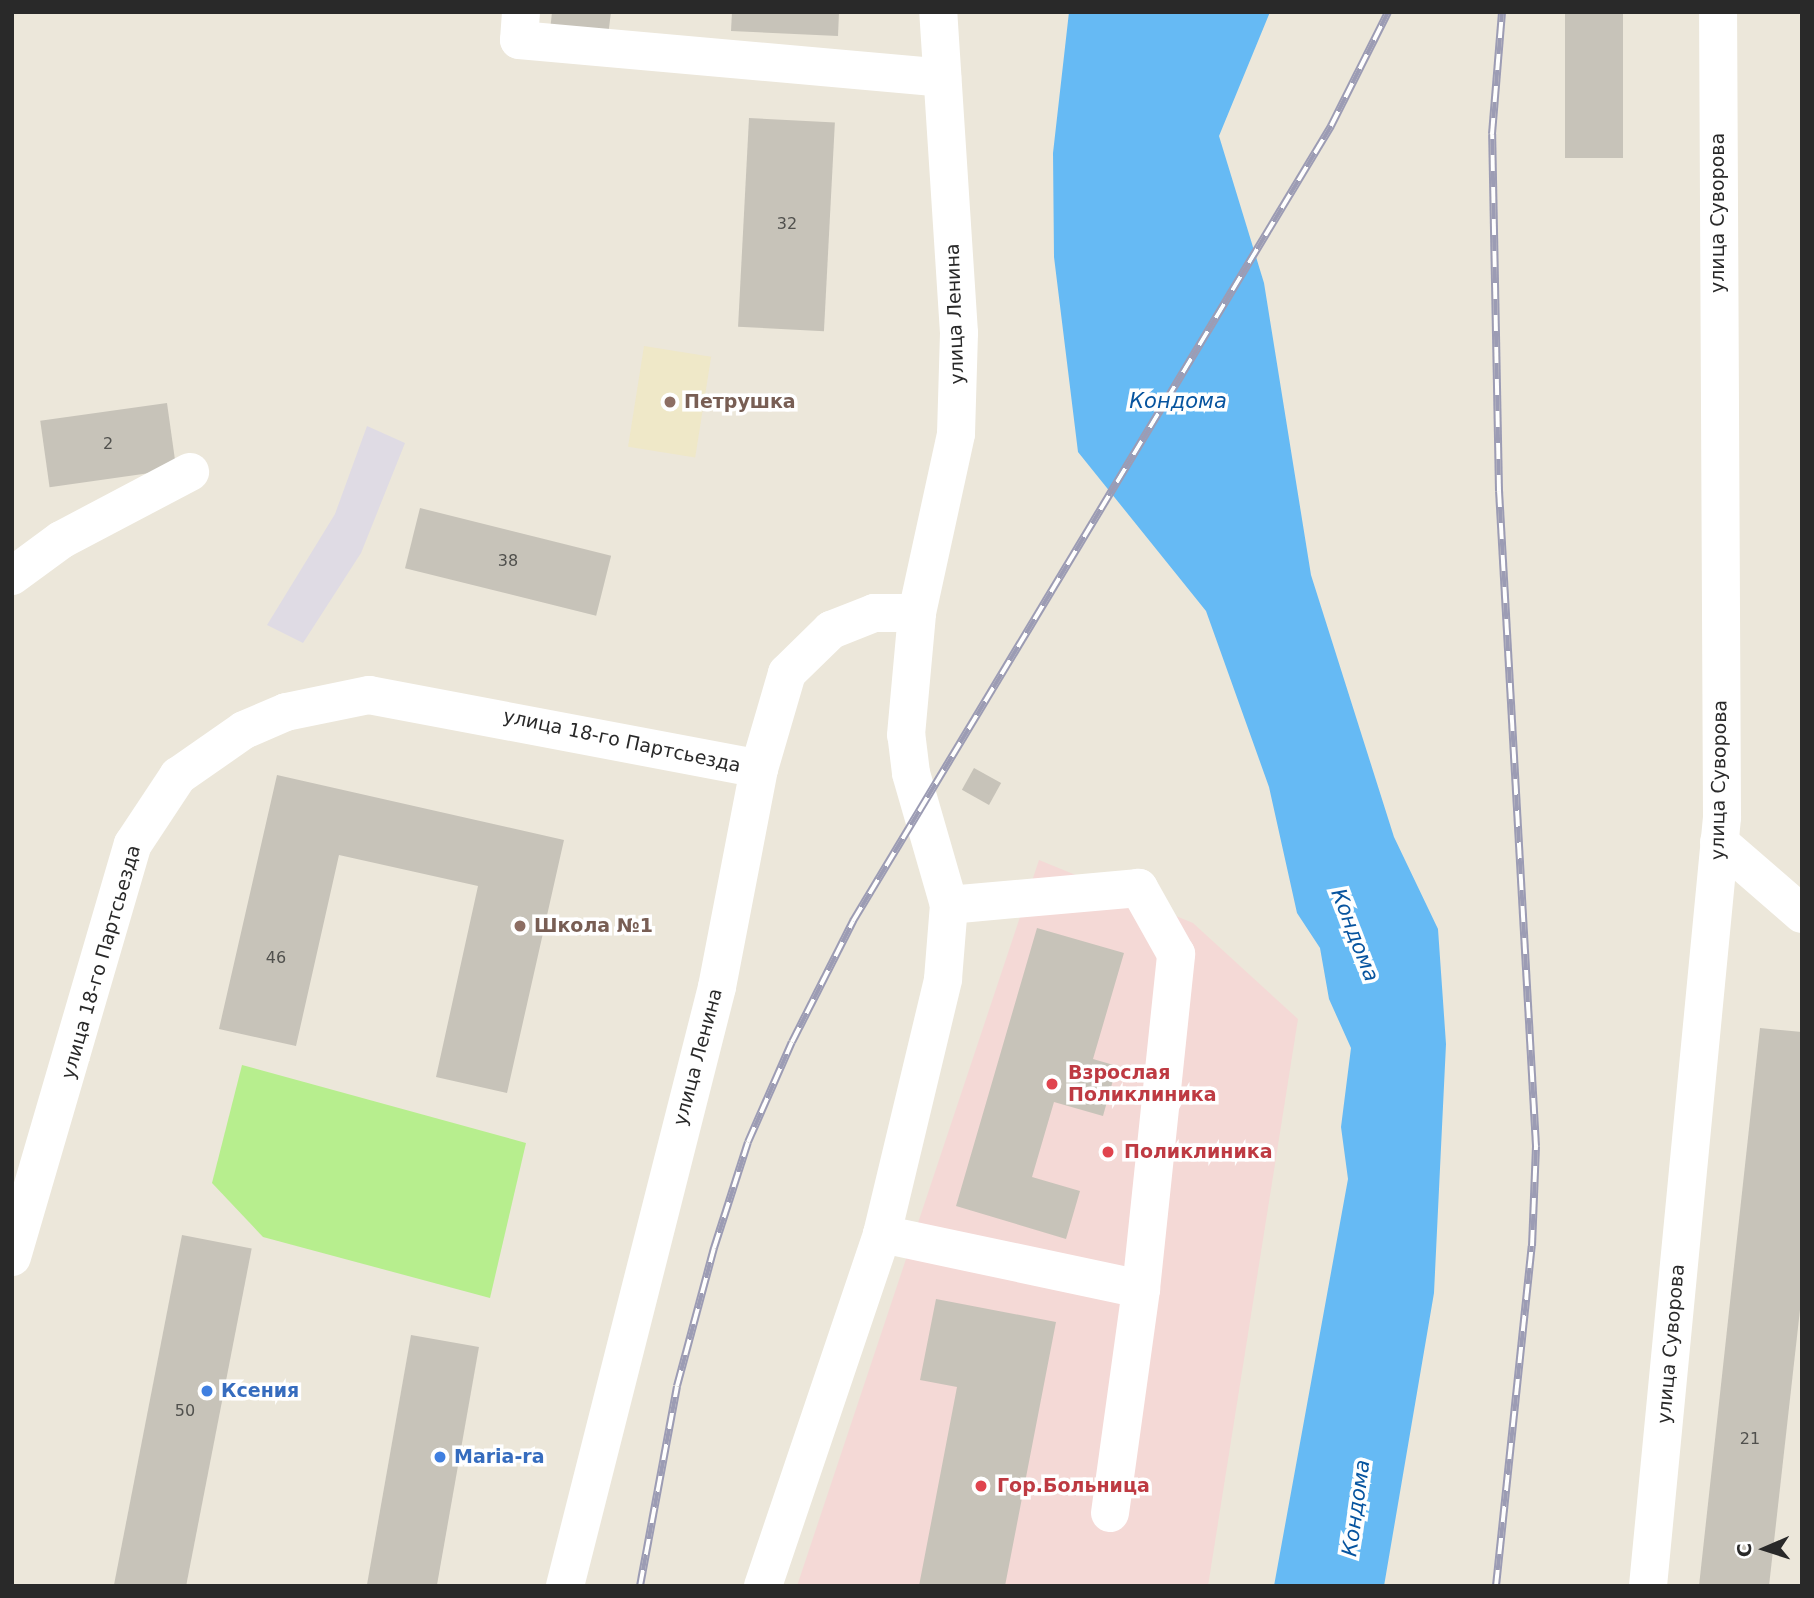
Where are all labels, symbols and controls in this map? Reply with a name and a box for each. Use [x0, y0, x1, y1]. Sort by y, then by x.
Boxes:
street label: улица Суворова [1707, 133, 1729, 293]
house number: 32 [777, 214, 797, 234]
street label: улица Ленина [941, 243, 969, 385]
water label: Кондома [1129, 388, 1227, 414]
place label: Петрушка [684, 391, 796, 413]
marker: Петрушка [662, 394, 678, 410]
house number: 2 [103, 434, 113, 454]
house number: 38 [498, 551, 518, 571]
street label: улица Суворова [1706, 700, 1732, 860]
street label: улица 18-го Партсьезда [501, 705, 743, 777]
street label: улица 18-го Партсьезда [57, 842, 145, 1082]
water label: Кондома [1326, 885, 1384, 985]
place label: Школа №1 [534, 915, 653, 937]
marker: Школа №1 [512, 918, 528, 934]
house number: 46 [266, 948, 286, 968]
street label: улица Ленина [669, 986, 727, 1128]
place label: Взрослая Поликлиника [1068, 1062, 1216, 1106]
marker: Взрослая Поликлиника [1042, 1074, 1062, 1094]
place label: Поликлиника [1124, 1141, 1272, 1163]
marker: Поликлиника [1098, 1142, 1118, 1162]
street label: улица Суворова [1653, 1263, 1689, 1425]
place label: Ксения [221, 1380, 299, 1402]
marker: Ксения [199, 1383, 215, 1399]
house number: 50 [175, 1401, 195, 1421]
house number: 21 [1740, 1429, 1760, 1449]
place label: Maria-ra [454, 1446, 545, 1468]
marker: Maria-ra [432, 1449, 448, 1465]
water label: Кондома [1337, 1458, 1375, 1558]
place label: Гор.Больница [997, 1475, 1150, 1497]
marker: Гор.Больница [971, 1476, 991, 1496]
north arrow [1730, 1514, 1800, 1584]
text: С [1733, 1543, 1755, 1558]

